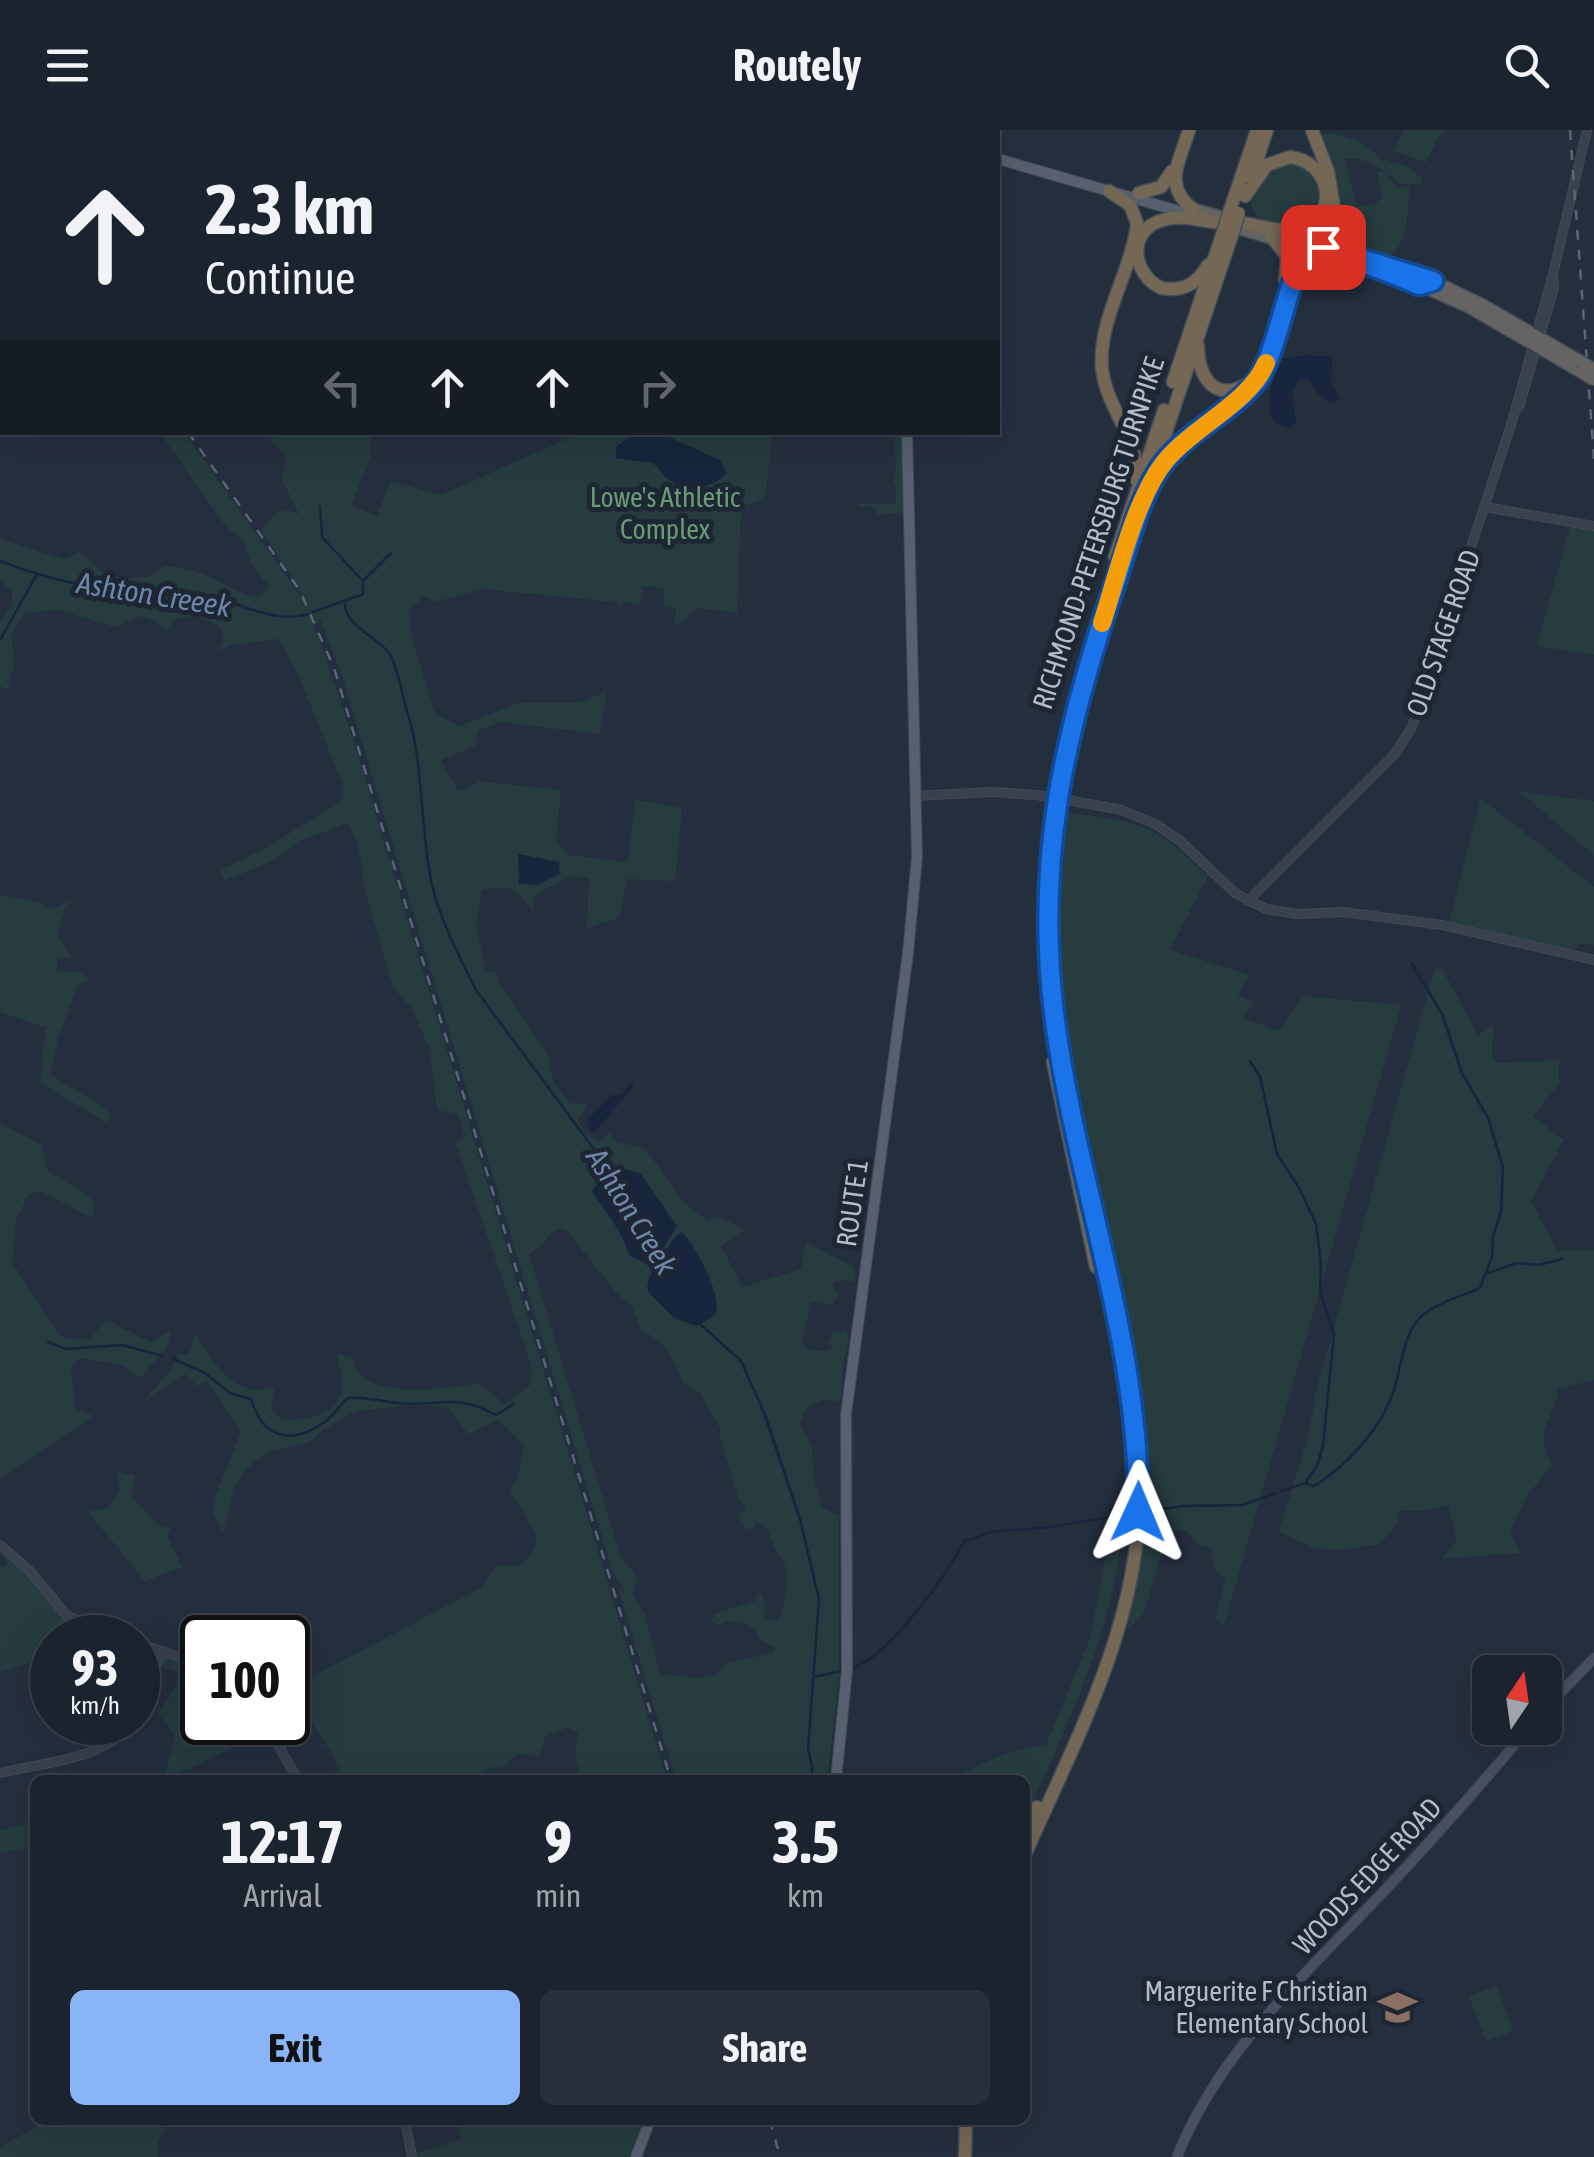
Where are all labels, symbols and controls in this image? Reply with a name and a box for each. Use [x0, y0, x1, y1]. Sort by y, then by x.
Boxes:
icon: menu [40, 38, 95, 93]
icon: search [1499, 38, 1554, 93]
text: Routely [733, 39, 861, 91]
text: 2.3 km [205, 169, 374, 249]
icon: ahead [40, 170, 170, 300]
pin [1281, 205, 1366, 290]
icon: arrive [1296, 220, 1351, 275]
text: Continue [205, 252, 356, 304]
street label: RICHMOND-PETERSBURG TURNPIKE [1026, 353, 1170, 713]
icon: left [315, 360, 370, 415]
icon: ahead [420, 360, 475, 415]
icon: ahead [525, 360, 580, 415]
icon: right [630, 360, 685, 415]
park label: Lowe's Athletic Complex [590, 481, 741, 545]
street label: OLD STAGE ROAD [1400, 546, 1486, 720]
water label: Ashton Creeek [74, 565, 234, 623]
water label: Ashton Creek [579, 1141, 685, 1281]
street label: ROUTE 1 [830, 1157, 874, 1249]
position arrow [1086, 1460, 1190, 1564]
speed limit sign: 100 [180, 1615, 310, 1745]
text: 93 [71, 1639, 118, 1697]
north arrow [1472, 1655, 1562, 1745]
map controls [1472, 1655, 1562, 1745]
text: km/h [70, 1691, 120, 1719]
street label: WOODS EDGE ROAD [1287, 1791, 1447, 1961]
text: 12:17 [221, 1807, 344, 1876]
text: 9 [544, 1807, 572, 1876]
text: 3.5 [772, 1807, 839, 1876]
text: Arrival [244, 1877, 322, 1914]
text: min [535, 1877, 581, 1914]
text: km [787, 1877, 824, 1914]
place label: Marguerite F Christian Elementary School [1145, 1975, 1369, 2039]
school or university icon: Marguerite F Christian Elementary School [1377, 1986, 1419, 2028]
button: Exit [70, 1990, 520, 2105]
button: Share [540, 1990, 990, 2105]

